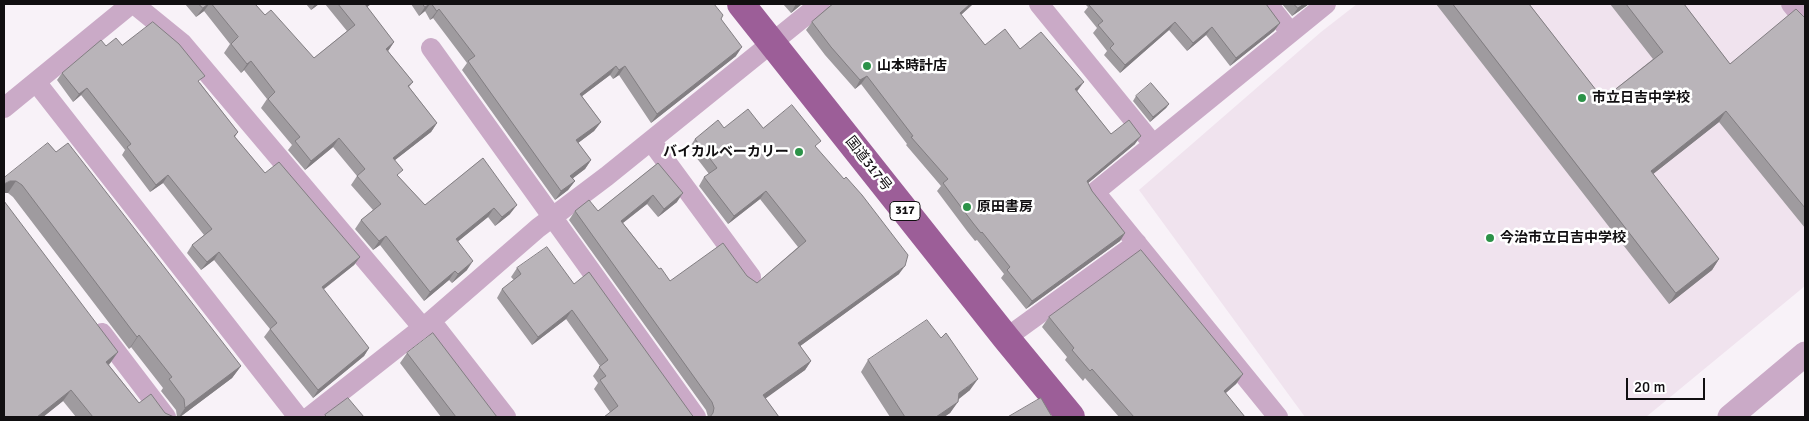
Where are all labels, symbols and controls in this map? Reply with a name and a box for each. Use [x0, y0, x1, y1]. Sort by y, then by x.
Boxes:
place label: 山本時計店 [877, 58, 947, 74]
marker: 山本時計店 [861, 60, 873, 72]
place label: 市立日吉中学校 [1592, 90, 1690, 106]
marker: 市立日吉中学校 [1576, 92, 1588, 104]
street label: 国道317号 [841, 133, 895, 195]
place label: バイカルベーカリー [663, 144, 789, 160]
marker: バイカルベーカリー [793, 146, 805, 158]
place label: 原田書房 [977, 199, 1033, 215]
marker: 原田書房 [961, 201, 973, 213]
road number: 317 [890, 202, 920, 220]
place label: 今治市立日吉中学校 [1500, 230, 1626, 246]
marker: 今治市立日吉中学校 [1484, 232, 1496, 244]
scale bar [1629, 368, 1708, 400]
text: 20 m [1634, 378, 1665, 396]

